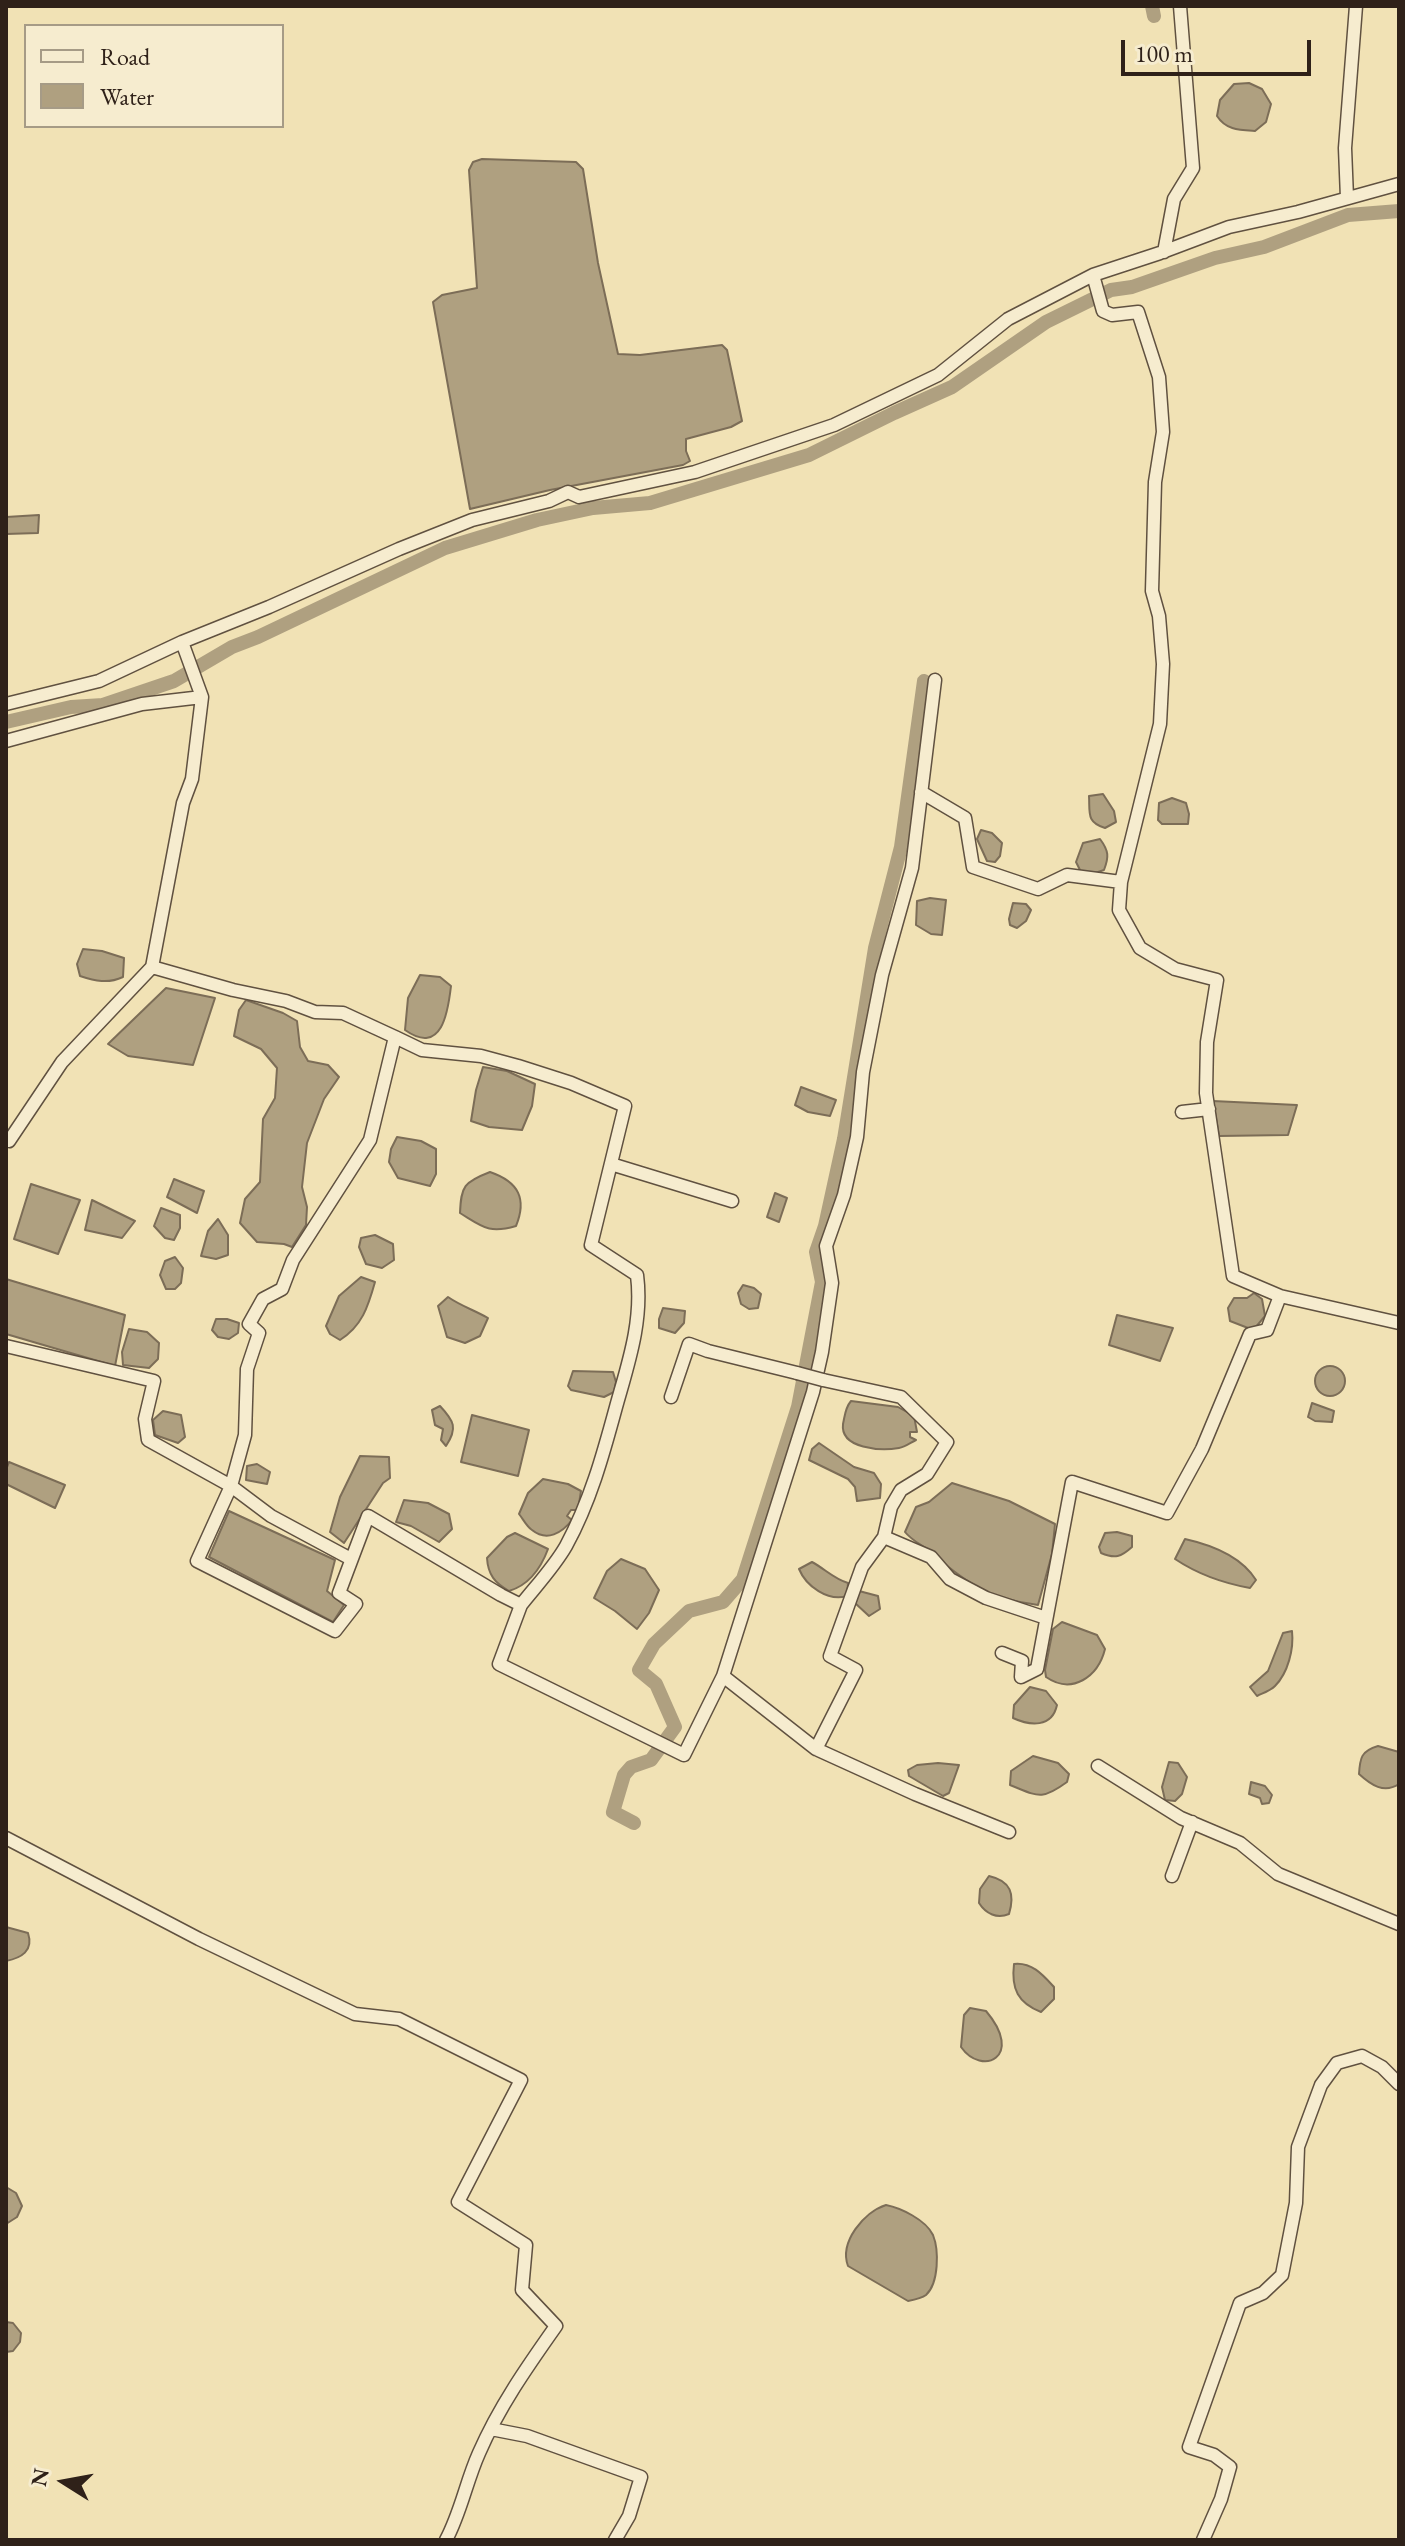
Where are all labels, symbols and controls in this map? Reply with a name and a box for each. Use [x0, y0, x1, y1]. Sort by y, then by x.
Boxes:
legend [24, 24, 284, 128]
scale bar [1125, 24, 1315, 74]
text: 100 m [1135, 38, 1193, 69]
text: Road [100, 41, 150, 72]
text: Water [100, 81, 154, 112]
north arrow [24, 2442, 104, 2522]
text: N [24, 2466, 56, 2489]

